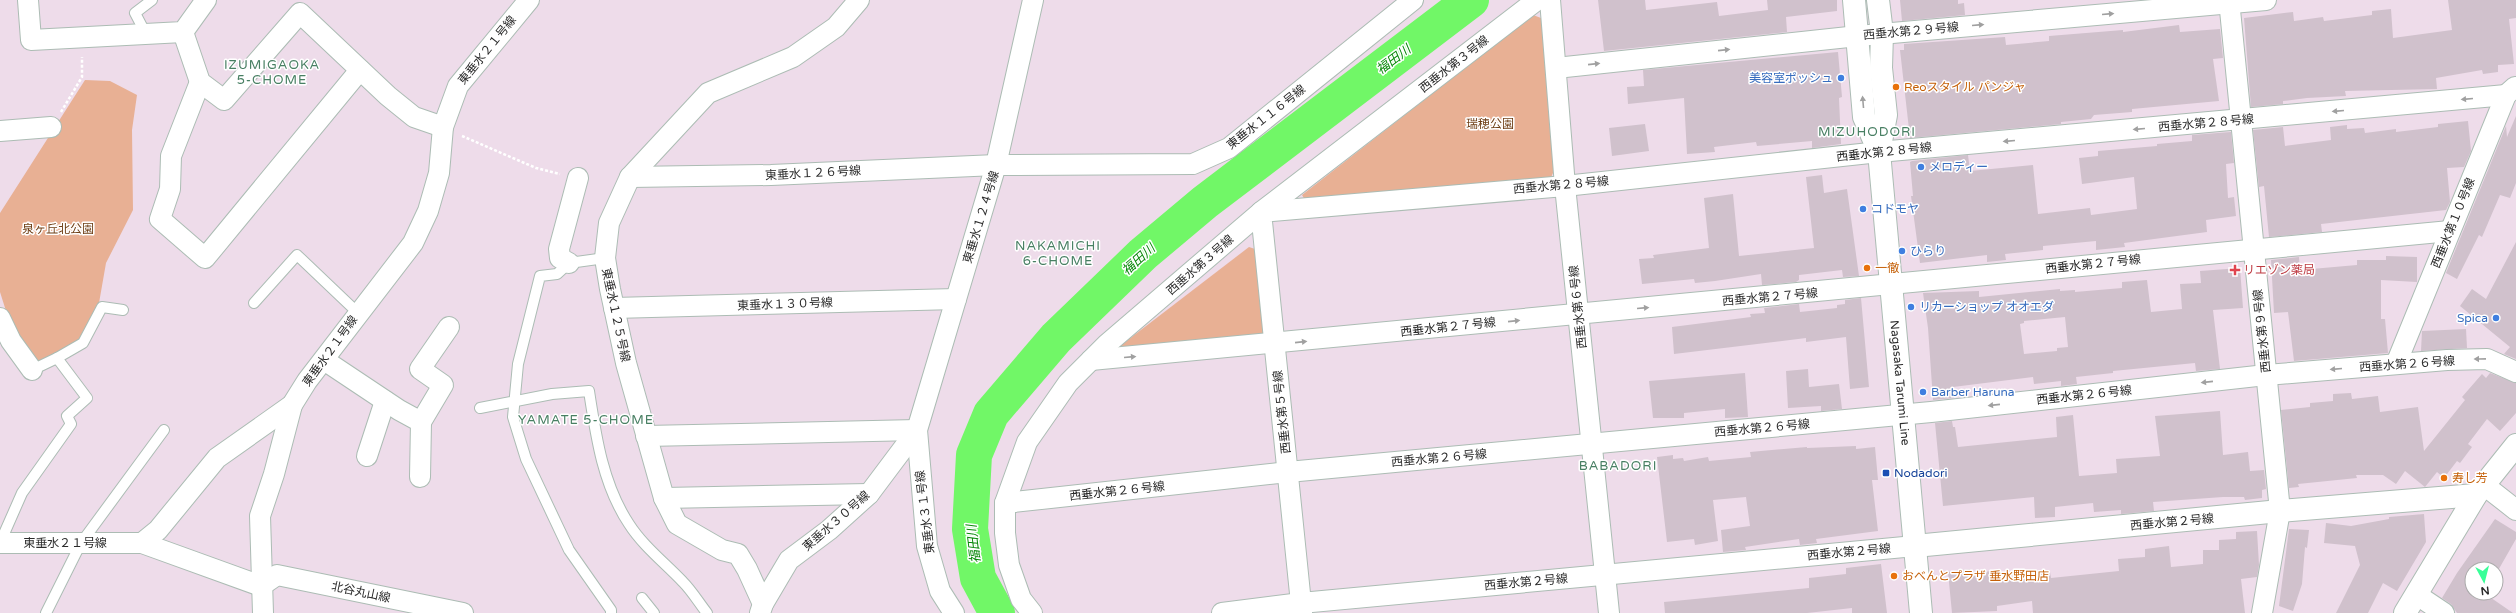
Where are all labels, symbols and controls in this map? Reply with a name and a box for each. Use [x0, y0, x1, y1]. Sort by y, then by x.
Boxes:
one-way arrow [2102, 11, 2114, 18]
street label: 東垂水２１号線 [455, 13, 519, 87]
street label: 西垂水第２９号線 [1863, 20, 1959, 42]
one-way arrow [1972, 22, 1984, 29]
street label: 西垂水第３号線 [1417, 33, 1491, 95]
water label: 福田川 [1373, 40, 1416, 78]
one-way arrow [1718, 47, 1730, 53]
district label: IZUMIGAOKA 5-CHOME [224, 57, 320, 88]
one-way arrow [1588, 61, 1600, 67]
place label: 美容室ポッシュ [1749, 71, 1833, 85]
marker: 美容室ポッシュ [1836, 73, 1846, 83]
place label: Reoスタイル パンジャ [1904, 80, 2026, 94]
street label: 東垂水１１６号線 [1224, 82, 1308, 152]
marker: Reoスタイル パンジャ [1891, 82, 1901, 92]
one-way arrow [1860, 96, 1867, 108]
one-way arrow [2461, 96, 2473, 102]
one-way arrow [2332, 108, 2344, 114]
street label: 西垂水第２８号線 [2158, 112, 2254, 134]
park label: 瑞穂公園 [1466, 117, 1514, 131]
district label: MIZUHODORI [1818, 124, 1916, 140]
one-way arrow [2133, 126, 2145, 133]
one-way arrow [2003, 137, 2015, 144]
street label: 西垂水第２８号線 [1836, 140, 1932, 164]
place label: メロディー [1929, 160, 1988, 174]
marker: メロディー [1916, 162, 1926, 172]
street label: 東垂水１２６号線 [765, 163, 861, 183]
street label: 東垂水１２４号線 [960, 169, 1002, 265]
street label: 西垂水第２８号線 [1513, 174, 1609, 196]
street label: 西垂水第１０号線 [2429, 176, 2477, 270]
place label: コドモヤ [1871, 202, 1919, 216]
marker: コドモヤ [1858, 204, 1868, 214]
park label: 泉ヶ丘北公園 [22, 222, 94, 236]
street label: 西垂水第３号線 [1164, 232, 1236, 298]
district label: NAKAMICHI 6-CHOME [1015, 238, 1101, 269]
water label: 福田川 [1119, 239, 1160, 279]
place label: ひらり [1910, 244, 1946, 258]
marker: ひらり [1897, 246, 1907, 256]
street label: 西垂水第２７号線 [2045, 252, 2141, 276]
place label: 一徹 [1875, 261, 1900, 275]
marker: 一徹 [1862, 263, 1872, 273]
place label: リエゾン薬局 [2243, 263, 2315, 277]
street label: 西垂水第６号線 [1567, 264, 1589, 350]
marker: リエゾン薬局 [2230, 265, 2240, 275]
street label: 東垂水１２５号線 [599, 267, 633, 363]
street label: 西垂水第２７号線 [1722, 286, 1818, 308]
street label: 西垂水第９号線 [2251, 288, 2273, 374]
street label: 東垂水１３０号線 [737, 295, 833, 313]
place label: リカーショップ オオエダ [1919, 300, 2054, 314]
marker: リカーショップ オオエダ [1906, 302, 1916, 312]
one-way arrow [1637, 305, 1649, 312]
place label: Spica [2457, 311, 2488, 325]
street label: 東垂水２１号線 [300, 313, 360, 389]
marker: Spica [2491, 313, 2501, 323]
street label: 西垂水第２７号線 [1400, 315, 1496, 339]
one-way arrow [1508, 317, 1520, 324]
street label: Nagasaka Tarumi Line [1887, 320, 1913, 446]
one-way arrow [1295, 338, 1307, 345]
one-way arrow [1123, 353, 1136, 360]
street label: 西垂水第２６号線 [2359, 354, 2455, 374]
one-way arrow [2474, 356, 2486, 363]
one-way arrow [2330, 366, 2342, 373]
street label: 西垂水第５号線 [1271, 369, 1293, 455]
one-way arrow [2201, 378, 2213, 385]
street label: 西垂水第２６号線 [2036, 383, 2132, 407]
place label: Barber Haruna [1931, 385, 2015, 399]
marker: Barber Haruna [1918, 387, 1928, 397]
one-way arrow [1988, 402, 2000, 408]
district label: YAMATE 5-CHOME [518, 412, 654, 428]
street label: 西垂水第２６号線 [1714, 417, 1810, 439]
street label: 西垂水第２６号線 [1391, 447, 1487, 469]
district label: BABADORI [1579, 458, 1657, 474]
place label: Nodadori [1894, 466, 1948, 480]
marker: Nodadori [1881, 468, 1891, 478]
street label: 東垂水３１号線 [913, 469, 937, 555]
place label: 寿し芳 [2452, 471, 2488, 485]
marker: 寿し芳 [2439, 473, 2449, 483]
street label: 西垂水第２６号線 [1069, 479, 1165, 503]
street label: 東垂水３０号線 [800, 488, 872, 554]
street label: 西垂水第２号線 [2130, 511, 2214, 533]
water label: 福田川 [963, 522, 984, 564]
street label: 東垂水２１号線 [23, 536, 107, 550]
street label: 西垂水第２号線 [1807, 541, 1891, 563]
north arrow [2464, 561, 2504, 601]
place label: おべんとプラザ 垂水野田店 [1902, 569, 2049, 583]
street label: 西垂水第２号線 [1484, 571, 1568, 593]
marker: おべんとプラザ 垂水野田店 [1889, 571, 1899, 581]
street label: 北谷丸山線 [330, 579, 392, 605]
text: N [2480, 583, 2490, 597]

